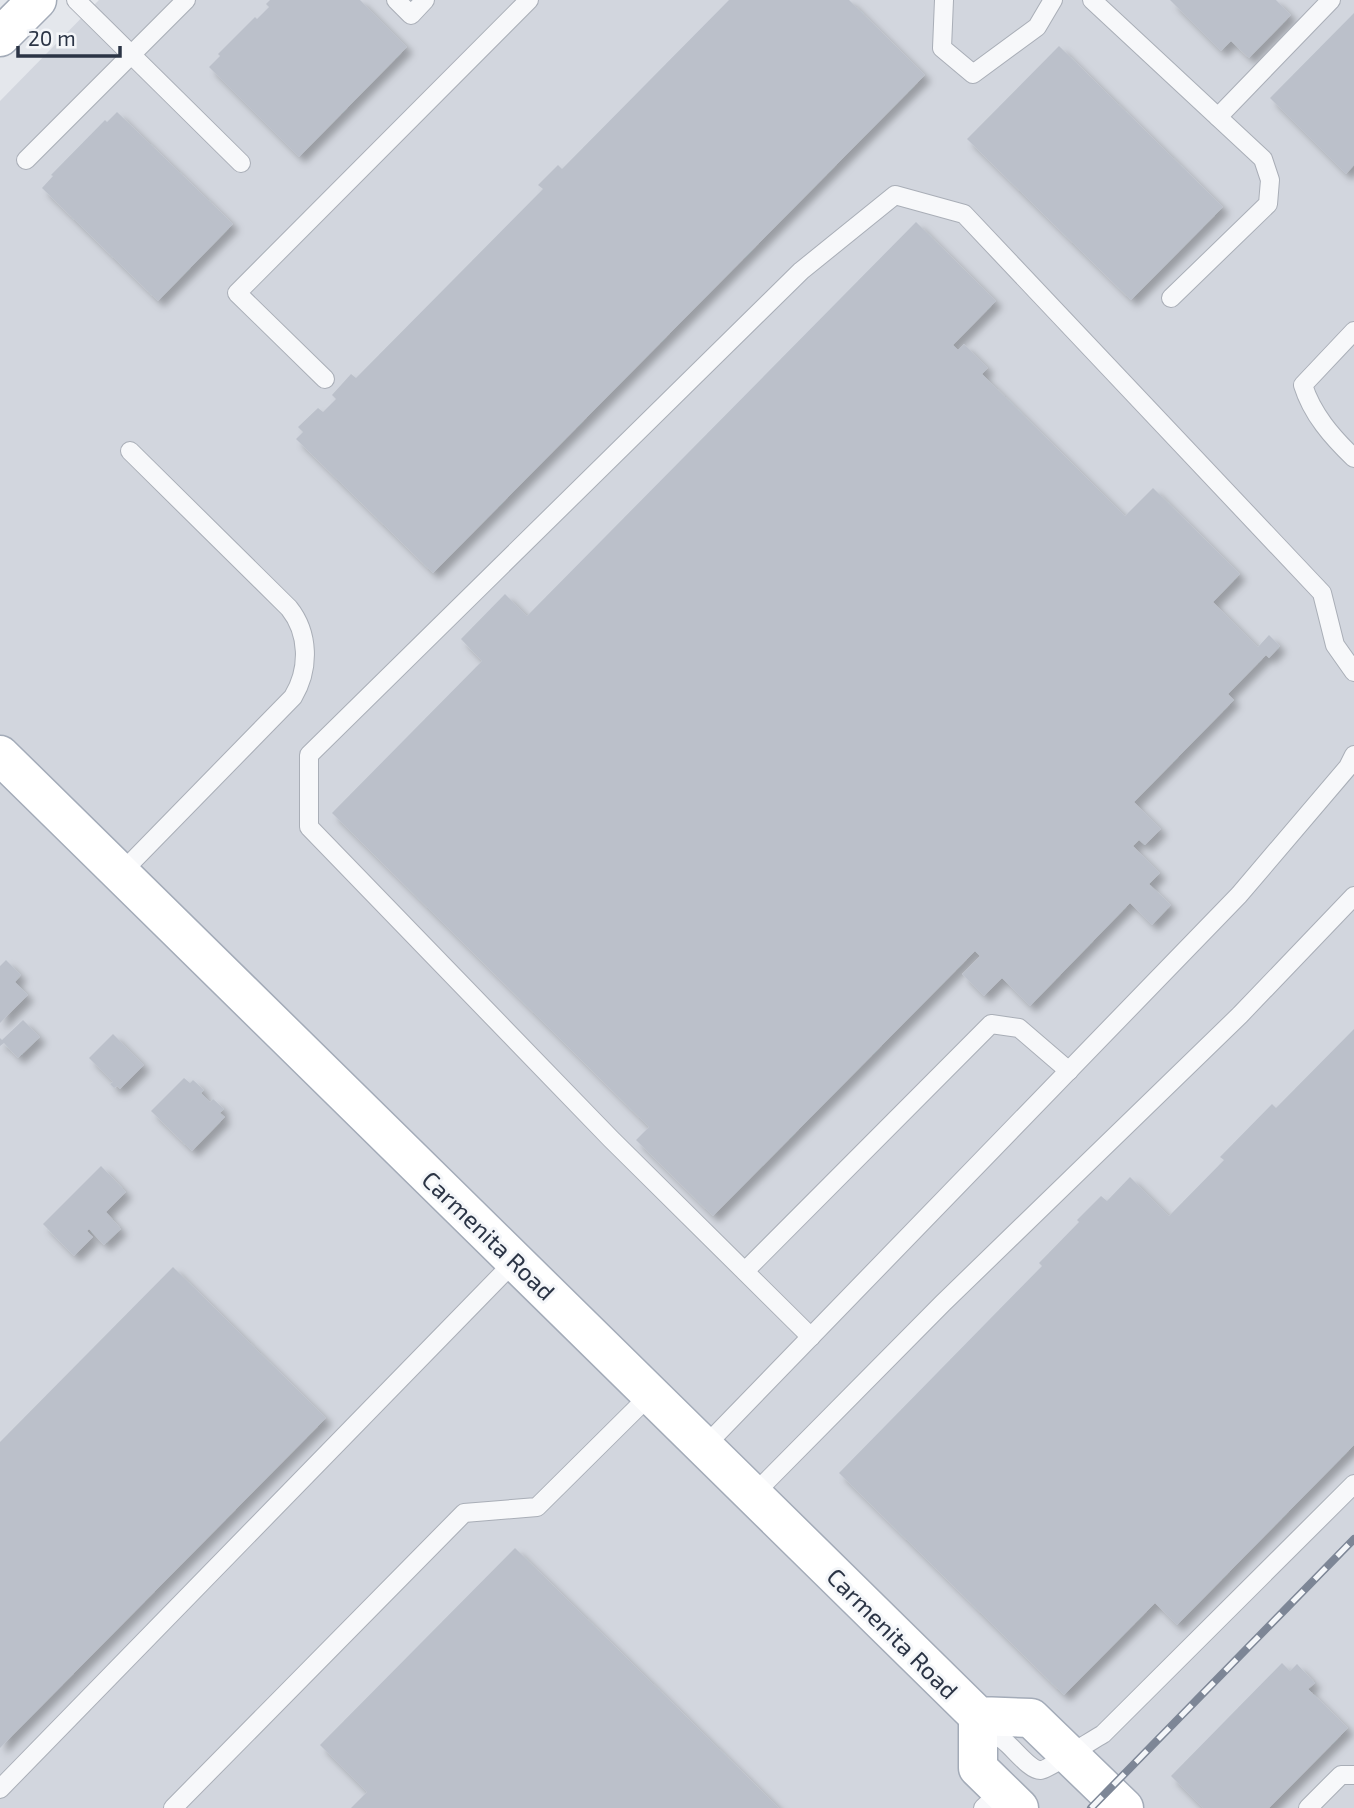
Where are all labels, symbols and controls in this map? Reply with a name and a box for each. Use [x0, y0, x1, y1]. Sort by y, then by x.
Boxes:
scale bar [18, 14, 119, 58]
text: 20 m [28, 25, 76, 50]
street label: Carmenita Road [417, 1164, 561, 1306]
street label: Carmenita Road [821, 1561, 965, 1705]

